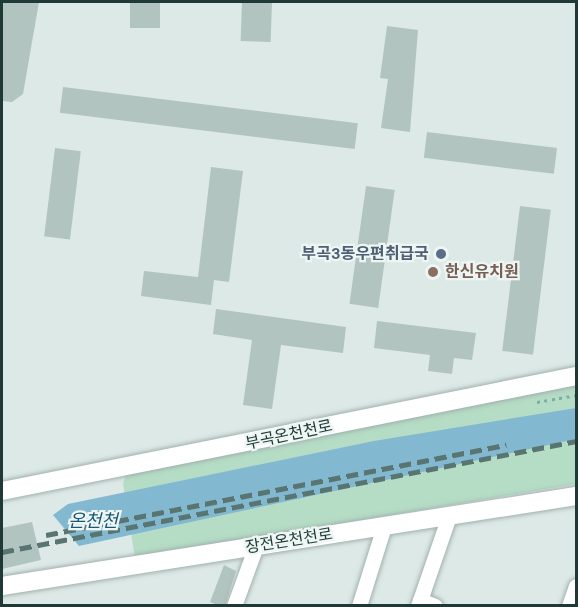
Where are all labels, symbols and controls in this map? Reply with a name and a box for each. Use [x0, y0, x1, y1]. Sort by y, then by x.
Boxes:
place label: 부곡3동우편취급국 [302, 244, 429, 264]
marker: 부곡3동우편취급국 [434, 247, 448, 261]
place label: 한신유치원 [445, 262, 519, 282]
marker: 한신유치원 [426, 265, 440, 279]
street label: 부곡온천천로 [244, 416, 334, 454]
water label: 온천천 [68, 510, 118, 532]
street label: 장전온천천로 [244, 525, 334, 557]

